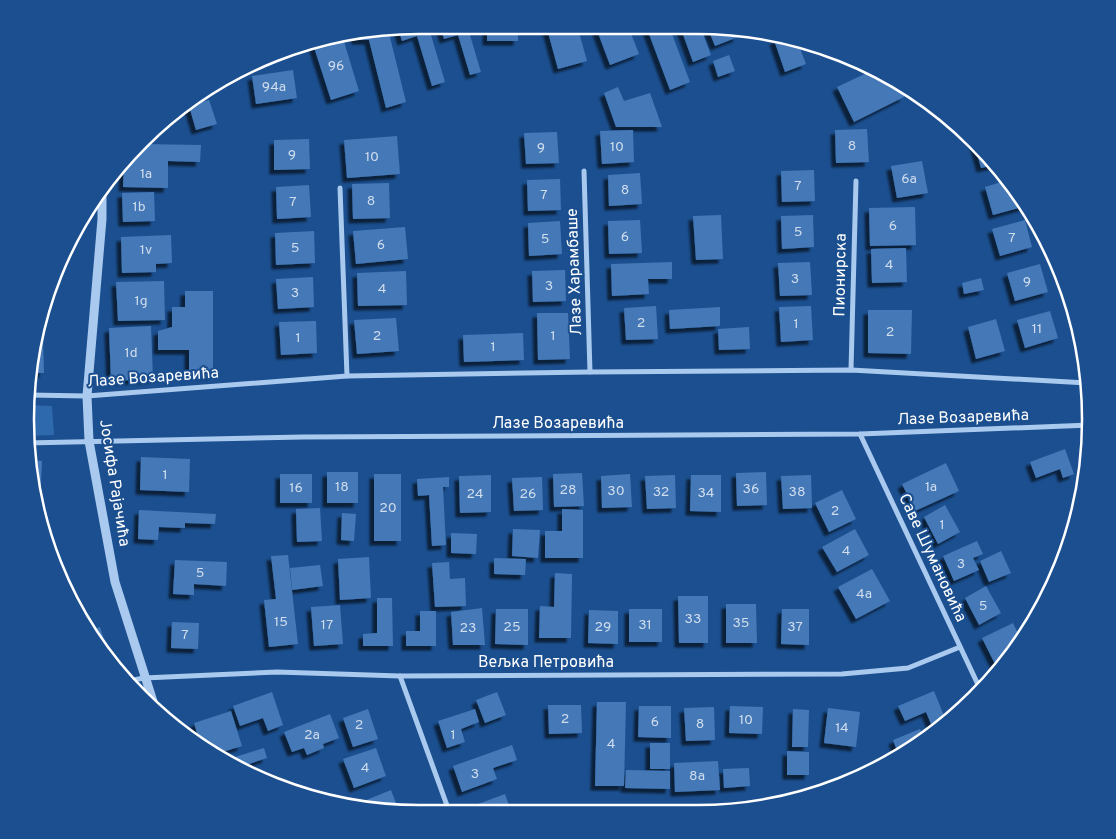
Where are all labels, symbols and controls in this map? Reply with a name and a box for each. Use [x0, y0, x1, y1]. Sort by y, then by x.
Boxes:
house number: 96 [328, 58, 344, 75]
house number: 94a [262, 79, 286, 96]
house number: 8 [848, 138, 856, 155]
house number: 10 [610, 139, 624, 156]
house number: 9 [537, 140, 545, 157]
house number: 9 [288, 147, 296, 164]
house number: 10 [365, 149, 379, 166]
house number: 1a [140, 166, 152, 183]
house number: 6a [901, 171, 917, 188]
house number: 7 [794, 178, 802, 195]
house number: 8 [621, 182, 629, 199]
house number: 7 [540, 187, 548, 204]
house number: 8 [367, 193, 375, 210]
house number: 7 [289, 194, 297, 211]
house number: 1b [132, 199, 146, 216]
street label: Лазе Харамбаше [563, 208, 587, 336]
house number: 6 [889, 218, 897, 235]
house number: 5 [794, 224, 802, 241]
house number: 6 [621, 229, 629, 246]
house number: 7 [1008, 230, 1016, 247]
house number: 5 [541, 231, 549, 248]
street label: Пионирска [830, 233, 852, 317]
house number: 6 [377, 237, 385, 254]
house number: 5 [291, 240, 299, 257]
house number: 1v [140, 242, 152, 259]
house number: 4 [885, 257, 893, 274]
house number: 3 [791, 271, 799, 288]
house number: 9 [1023, 274, 1031, 291]
house number: 3 [545, 278, 553, 295]
house number: 4 [378, 281, 386, 298]
house number: 3 [291, 285, 299, 302]
house number: 1g [134, 293, 148, 310]
house number: 2 [637, 315, 645, 332]
house number: 1 [793, 316, 799, 333]
house number: 11 [1032, 321, 1042, 338]
house number: 2 [886, 324, 894, 341]
house number: 2 [373, 328, 381, 345]
house number: 1 [550, 328, 556, 345]
house number: 1 [295, 330, 301, 347]
house number: 1 [490, 339, 496, 356]
house number: 1d [124, 345, 138, 362]
street label: Лазе Возаревића [86, 363, 220, 393]
street label: Лазе Возаревића [897, 406, 1029, 430]
street label: Лазе Возаревића [492, 414, 624, 434]
street label: Јосифа Рајачића [94, 418, 134, 548]
house number: 1 [162, 467, 168, 484]
house number: 18 [335, 479, 349, 496]
house number: 1a [925, 479, 937, 496]
house number: 16 [289, 480, 303, 497]
house number: 36 [743, 481, 759, 498]
house number: 28 [559, 482, 577, 499]
house number: 30 [607, 483, 625, 500]
house number: 32 [653, 484, 669, 501]
house number: 38 [789, 484, 805, 501]
house number: 34 [697, 485, 715, 502]
house number: 24 [466, 486, 484, 503]
house number: 26 [520, 486, 536, 503]
street label: Саве Шумановића [893, 490, 971, 626]
house number: 20 [379, 500, 397, 517]
house number: 2 [831, 503, 839, 520]
house number: 1 [939, 517, 945, 534]
house number: 4 [842, 543, 850, 560]
house number: 3 [957, 556, 965, 573]
house number: 5 [196, 565, 204, 582]
house number: 4a [856, 586, 872, 603]
house number: 5 [979, 598, 987, 615]
house number: 33 [685, 611, 701, 628]
house number: 15 [274, 614, 288, 631]
house number: 35 [732, 615, 750, 632]
house number: 17 [321, 617, 333, 634]
house number: 31 [638, 617, 652, 634]
house number: 25 [503, 619, 521, 636]
house number: 29 [595, 619, 611, 636]
house number: 37 [787, 619, 803, 636]
house number: 23 [460, 620, 477, 637]
house number: 7 [181, 627, 189, 644]
street label: Вељка Петровића [478, 653, 614, 673]
house number: 2 [561, 711, 569, 728]
house number: 10 [739, 712, 753, 729]
house number: 6 [651, 714, 659, 731]
house number: 8 [696, 716, 704, 733]
house number: 2 [355, 717, 363, 734]
house number: 14 [835, 720, 849, 737]
house number: 2a [304, 727, 320, 744]
house number: 1 [450, 727, 456, 744]
house number: 4 [607, 736, 615, 753]
house number: 4 [361, 760, 369, 777]
house number: 3 [471, 766, 479, 783]
house number: 8a [689, 768, 705, 785]

